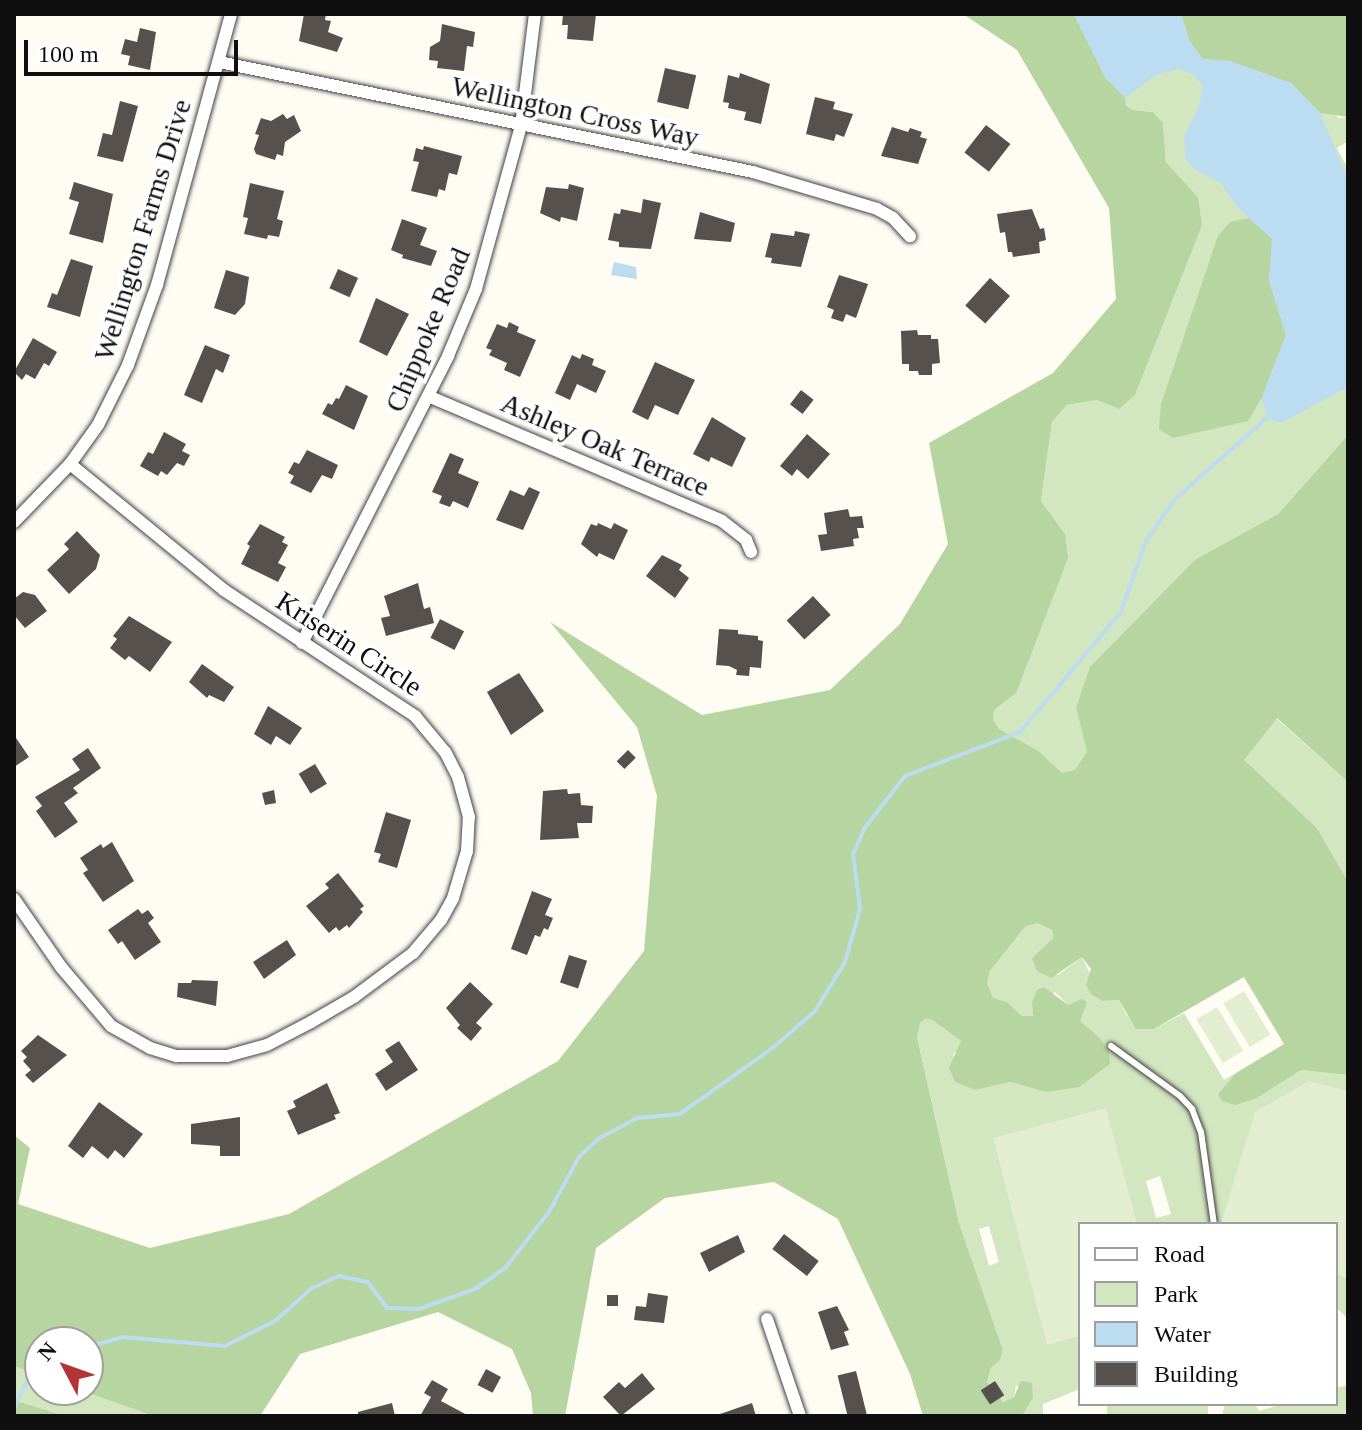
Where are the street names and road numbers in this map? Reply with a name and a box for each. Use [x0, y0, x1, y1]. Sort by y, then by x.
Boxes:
street label: Wellington Cross Way [448, 69, 702, 155]
street label: Wellington Farms Drive [87, 95, 199, 365]
street label: Chippoke Road [378, 243, 478, 417]
street label: Ashley Oak Terrace [496, 386, 714, 504]
street label: Kriserin Circle [270, 584, 428, 704]

